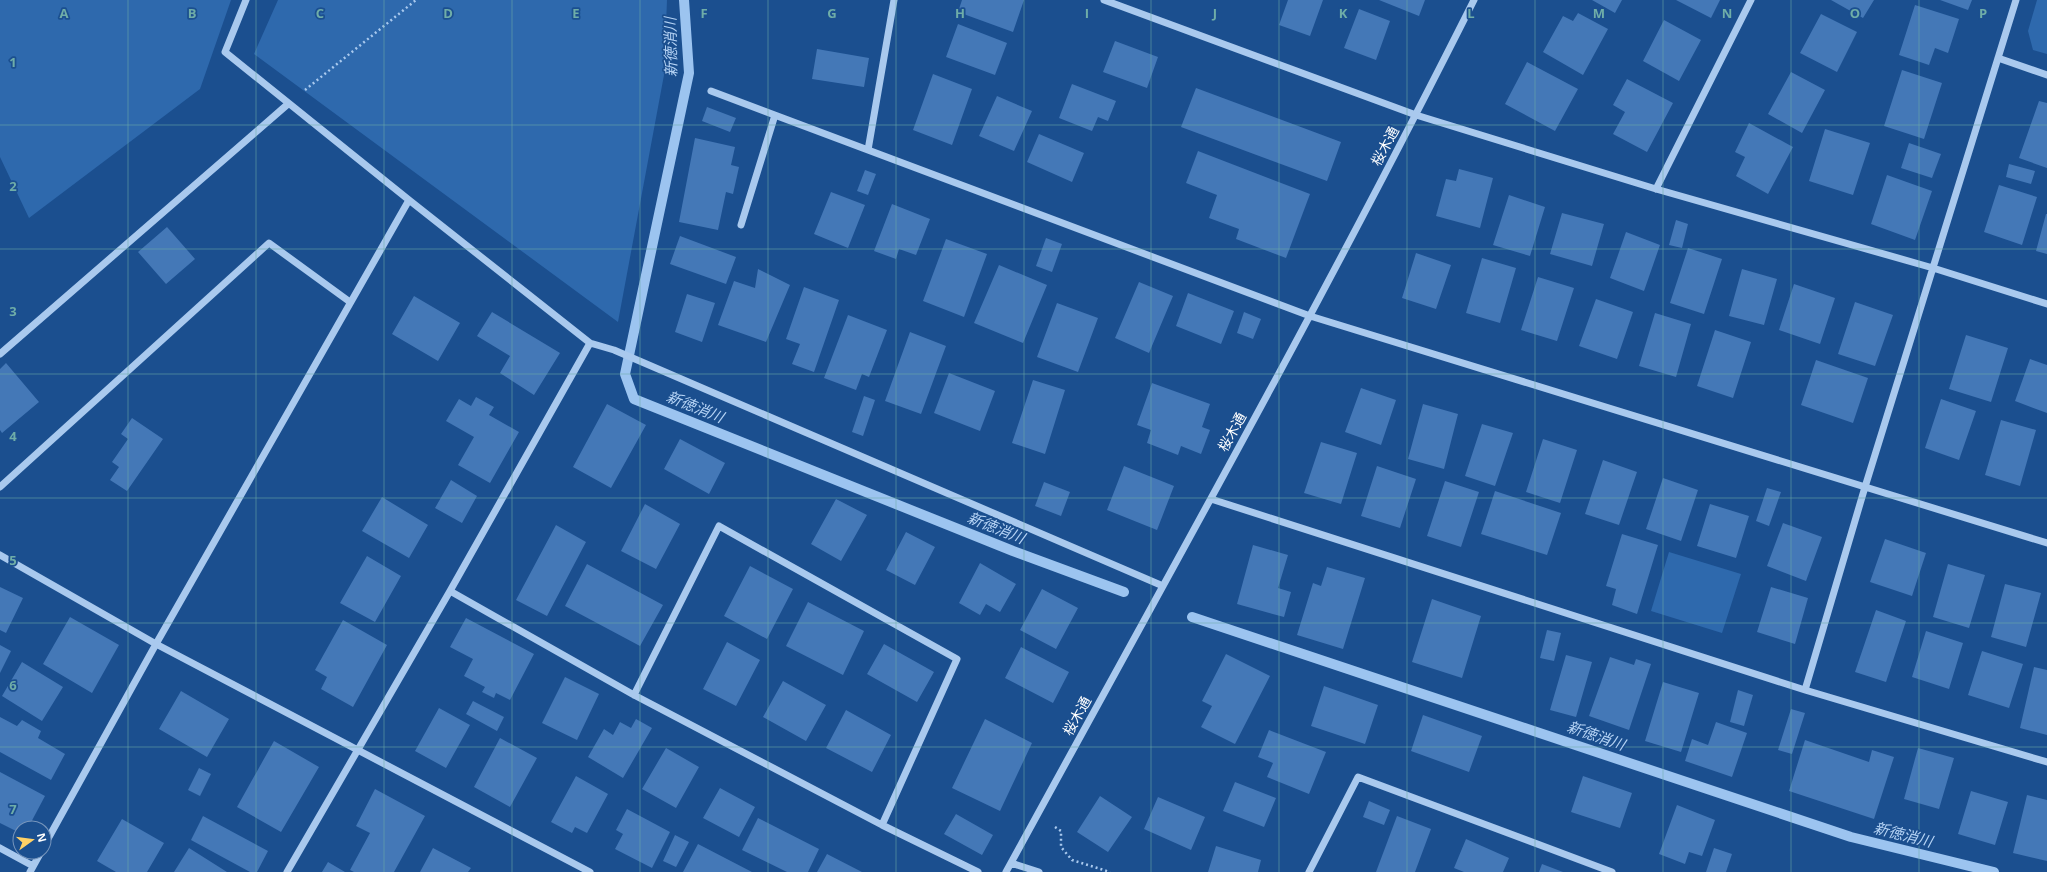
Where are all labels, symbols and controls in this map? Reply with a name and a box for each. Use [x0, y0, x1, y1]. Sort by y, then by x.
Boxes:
text: A [60, 4, 69, 22]
text: B [188, 4, 197, 22]
text: C [316, 4, 324, 22]
text: D [443, 4, 453, 22]
text: E [572, 4, 580, 22]
text: F [700, 4, 708, 22]
text: G [827, 4, 837, 22]
text: H [955, 4, 965, 22]
text: I [1085, 4, 1089, 22]
text: J [1212, 4, 1217, 22]
text: K [1339, 4, 1348, 22]
text: L [1467, 4, 1475, 22]
text: M [1593, 4, 1605, 22]
text: N [1722, 4, 1732, 22]
text: O [1850, 4, 1860, 22]
text: P [1979, 4, 1987, 22]
water label: 新徳消川 [659, 15, 681, 77]
text: 1 [9, 53, 17, 71]
street label: 桜木通 [1366, 123, 1403, 169]
text: 2 [9, 177, 17, 195]
text: 3 [9, 302, 17, 320]
water label: 新徳消川 [664, 386, 729, 427]
street label: 桜木通 [1213, 409, 1250, 455]
text: 4 [9, 427, 17, 445]
water label: 新徳消川 [965, 507, 1030, 548]
text: 5 [9, 551, 17, 569]
text: 6 [9, 676, 17, 694]
street label: 桜木通 [1058, 693, 1095, 739]
water label: 新徳消川 [1565, 716, 1630, 755]
text: 7 [9, 800, 17, 818]
water label: 新徳消川 [1872, 817, 1937, 851]
north arrow [12, 820, 52, 860]
text: N [34, 831, 51, 844]

